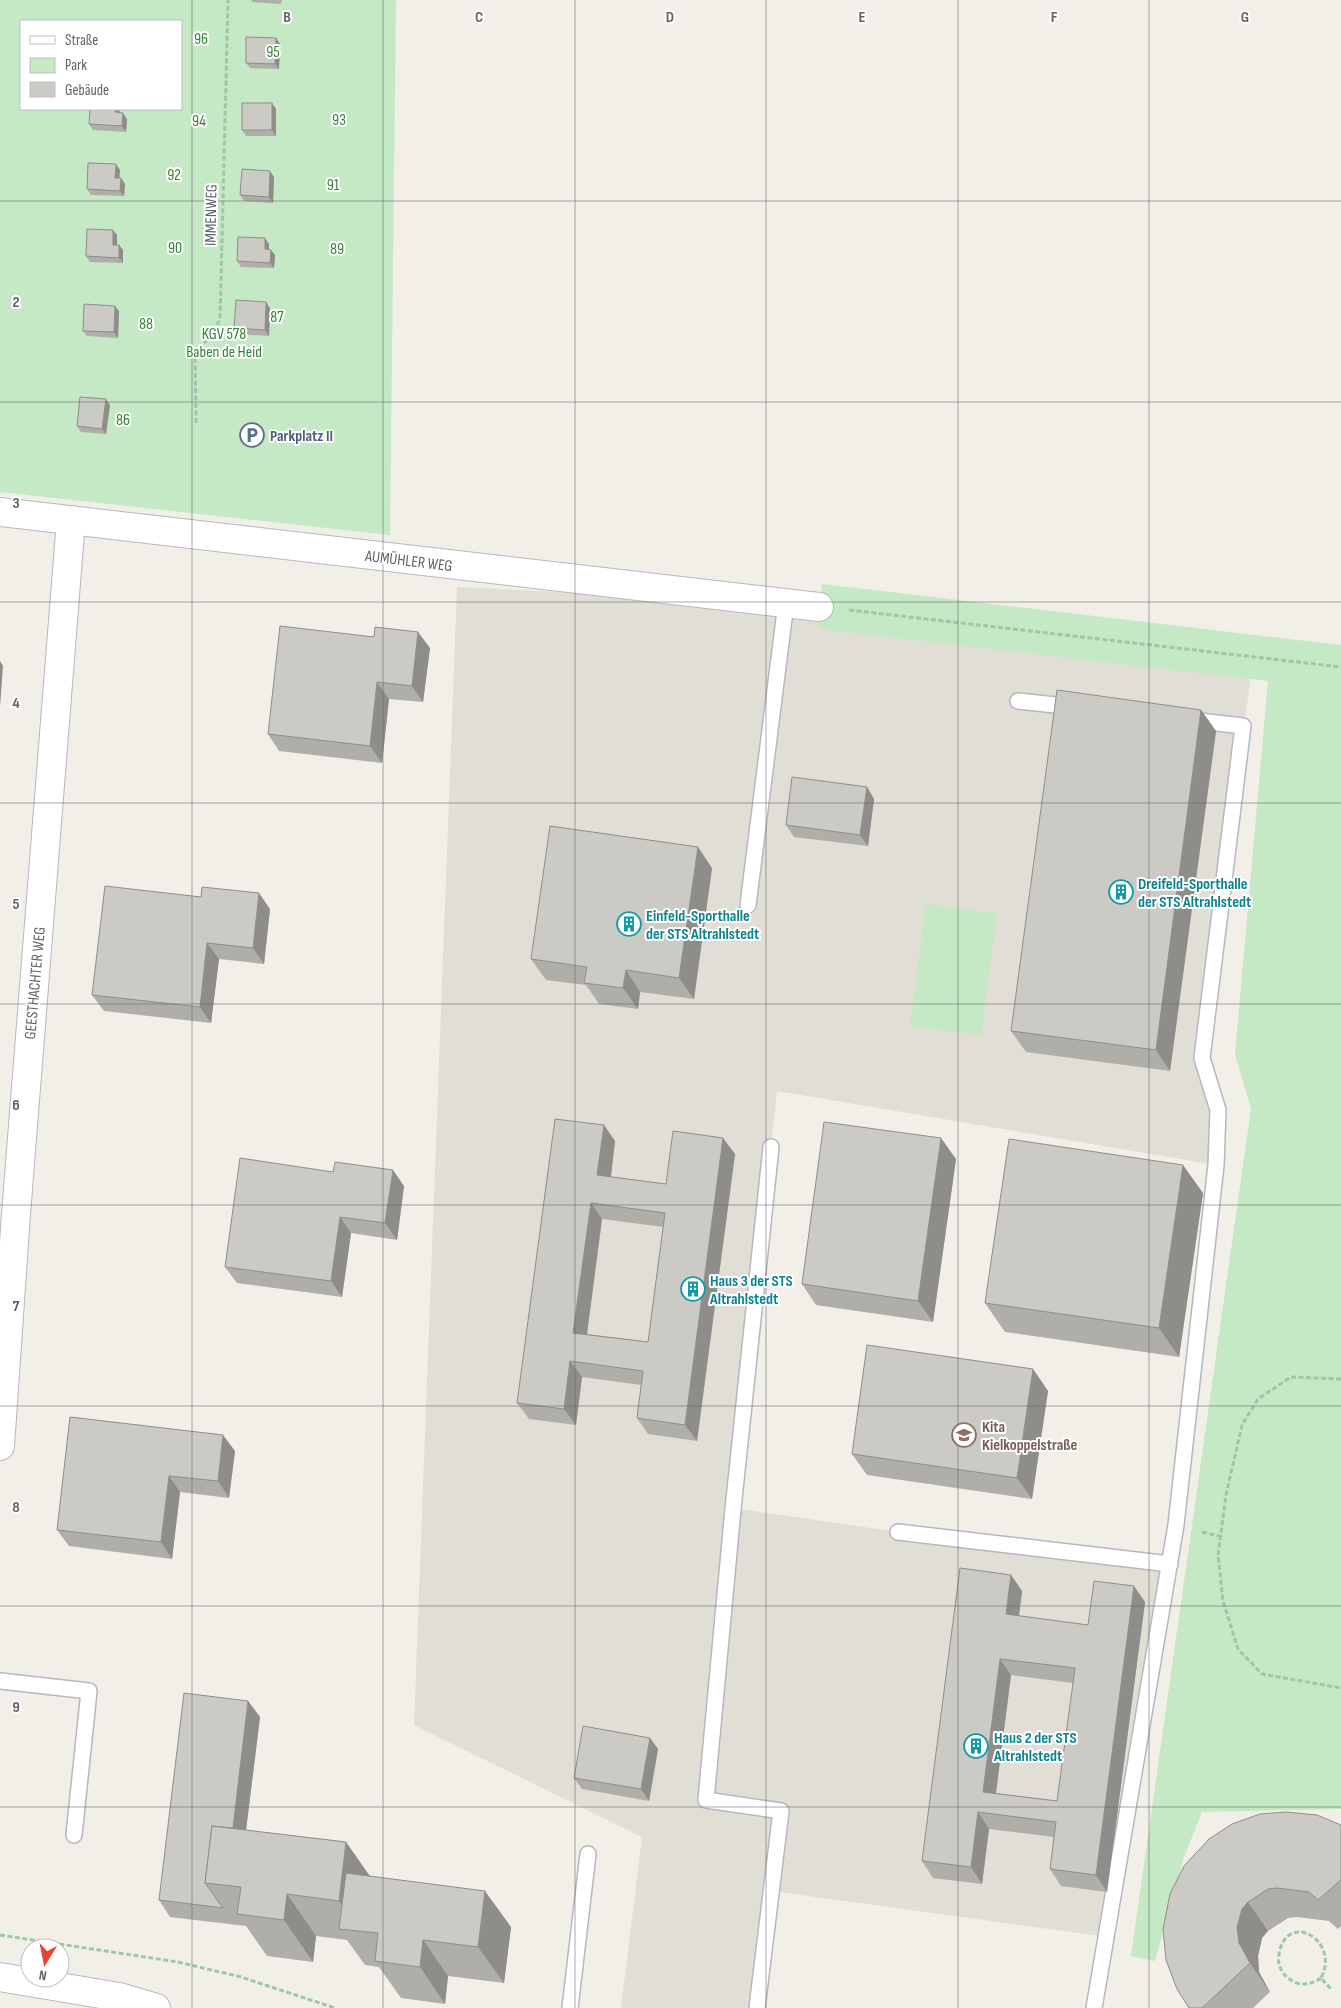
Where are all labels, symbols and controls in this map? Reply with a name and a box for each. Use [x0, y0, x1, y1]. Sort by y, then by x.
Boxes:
text: B [283, 8, 291, 27]
text: C [475, 8, 483, 27]
text: D [666, 8, 674, 27]
text: E [859, 8, 866, 27]
text: F [1051, 8, 1058, 27]
text: G [1241, 8, 1249, 27]
legend [20, 20, 182, 110]
park label: 96 [194, 30, 208, 49]
text: Straße [65, 31, 98, 50]
park label: 95 [266, 43, 280, 62]
text: Park [65, 56, 87, 75]
text: Gebäude [65, 81, 109, 100]
park label: 93 [332, 111, 346, 130]
park label: 94 [192, 112, 206, 131]
park label: 92 [167, 166, 181, 185]
park label: 91 [327, 176, 340, 195]
street label: IMMENWEG [201, 184, 222, 246]
park label: 90 [168, 239, 182, 258]
park label: 89 [330, 240, 344, 259]
text: 2 [12, 293, 20, 312]
park label: 87 [270, 308, 284, 327]
park label: 88 [139, 315, 153, 334]
park label: KGV 578 Baben de Heid [186, 325, 262, 362]
park label: 86 [116, 411, 130, 430]
parking icon: Parkplatz II [239, 422, 265, 448]
place label: Parkplatz II [270, 427, 333, 446]
text: 3 [12, 494, 20, 513]
street label: AUMÜHLER WEG [363, 547, 453, 576]
text: 4 [12, 694, 20, 713]
place label: Dreifeld-Sporthalle der STS Altrahlstedt [1138, 875, 1251, 912]
building icon: Dreifeld-Sporthalle der STS Altrahlstedt [1108, 879, 1134, 905]
text: 5 [12, 895, 20, 914]
place label: Einfeld-Sporthalle der STS Altrahlstedt [646, 907, 759, 944]
building icon: Einfeld-Sporthalle der STS Altrahlstedt [616, 911, 642, 937]
street label: GEESTHACHTER WEG [21, 926, 50, 1040]
text: 6 [12, 1096, 20, 1115]
place label: Haus 3 der STS Altrahlstedt [709, 1272, 793, 1309]
building icon: Haus 3 der STS Altrahlstedt [680, 1276, 706, 1302]
text: 7 [13, 1297, 20, 1316]
place label: Kita Kielkoppelstraße [982, 1418, 1078, 1455]
school or university icon: Kita Kielkoppelstraße [951, 1422, 977, 1448]
text: 8 [12, 1498, 20, 1517]
text: 9 [12, 1698, 20, 1717]
place label: Haus 2 der STS Altrahlstedt [993, 1729, 1077, 1766]
building icon: Haus 2 der STS Altrahlstedt [963, 1733, 989, 1759]
north arrow [20, 1938, 70, 1988]
text: N [38, 1966, 48, 1984]

